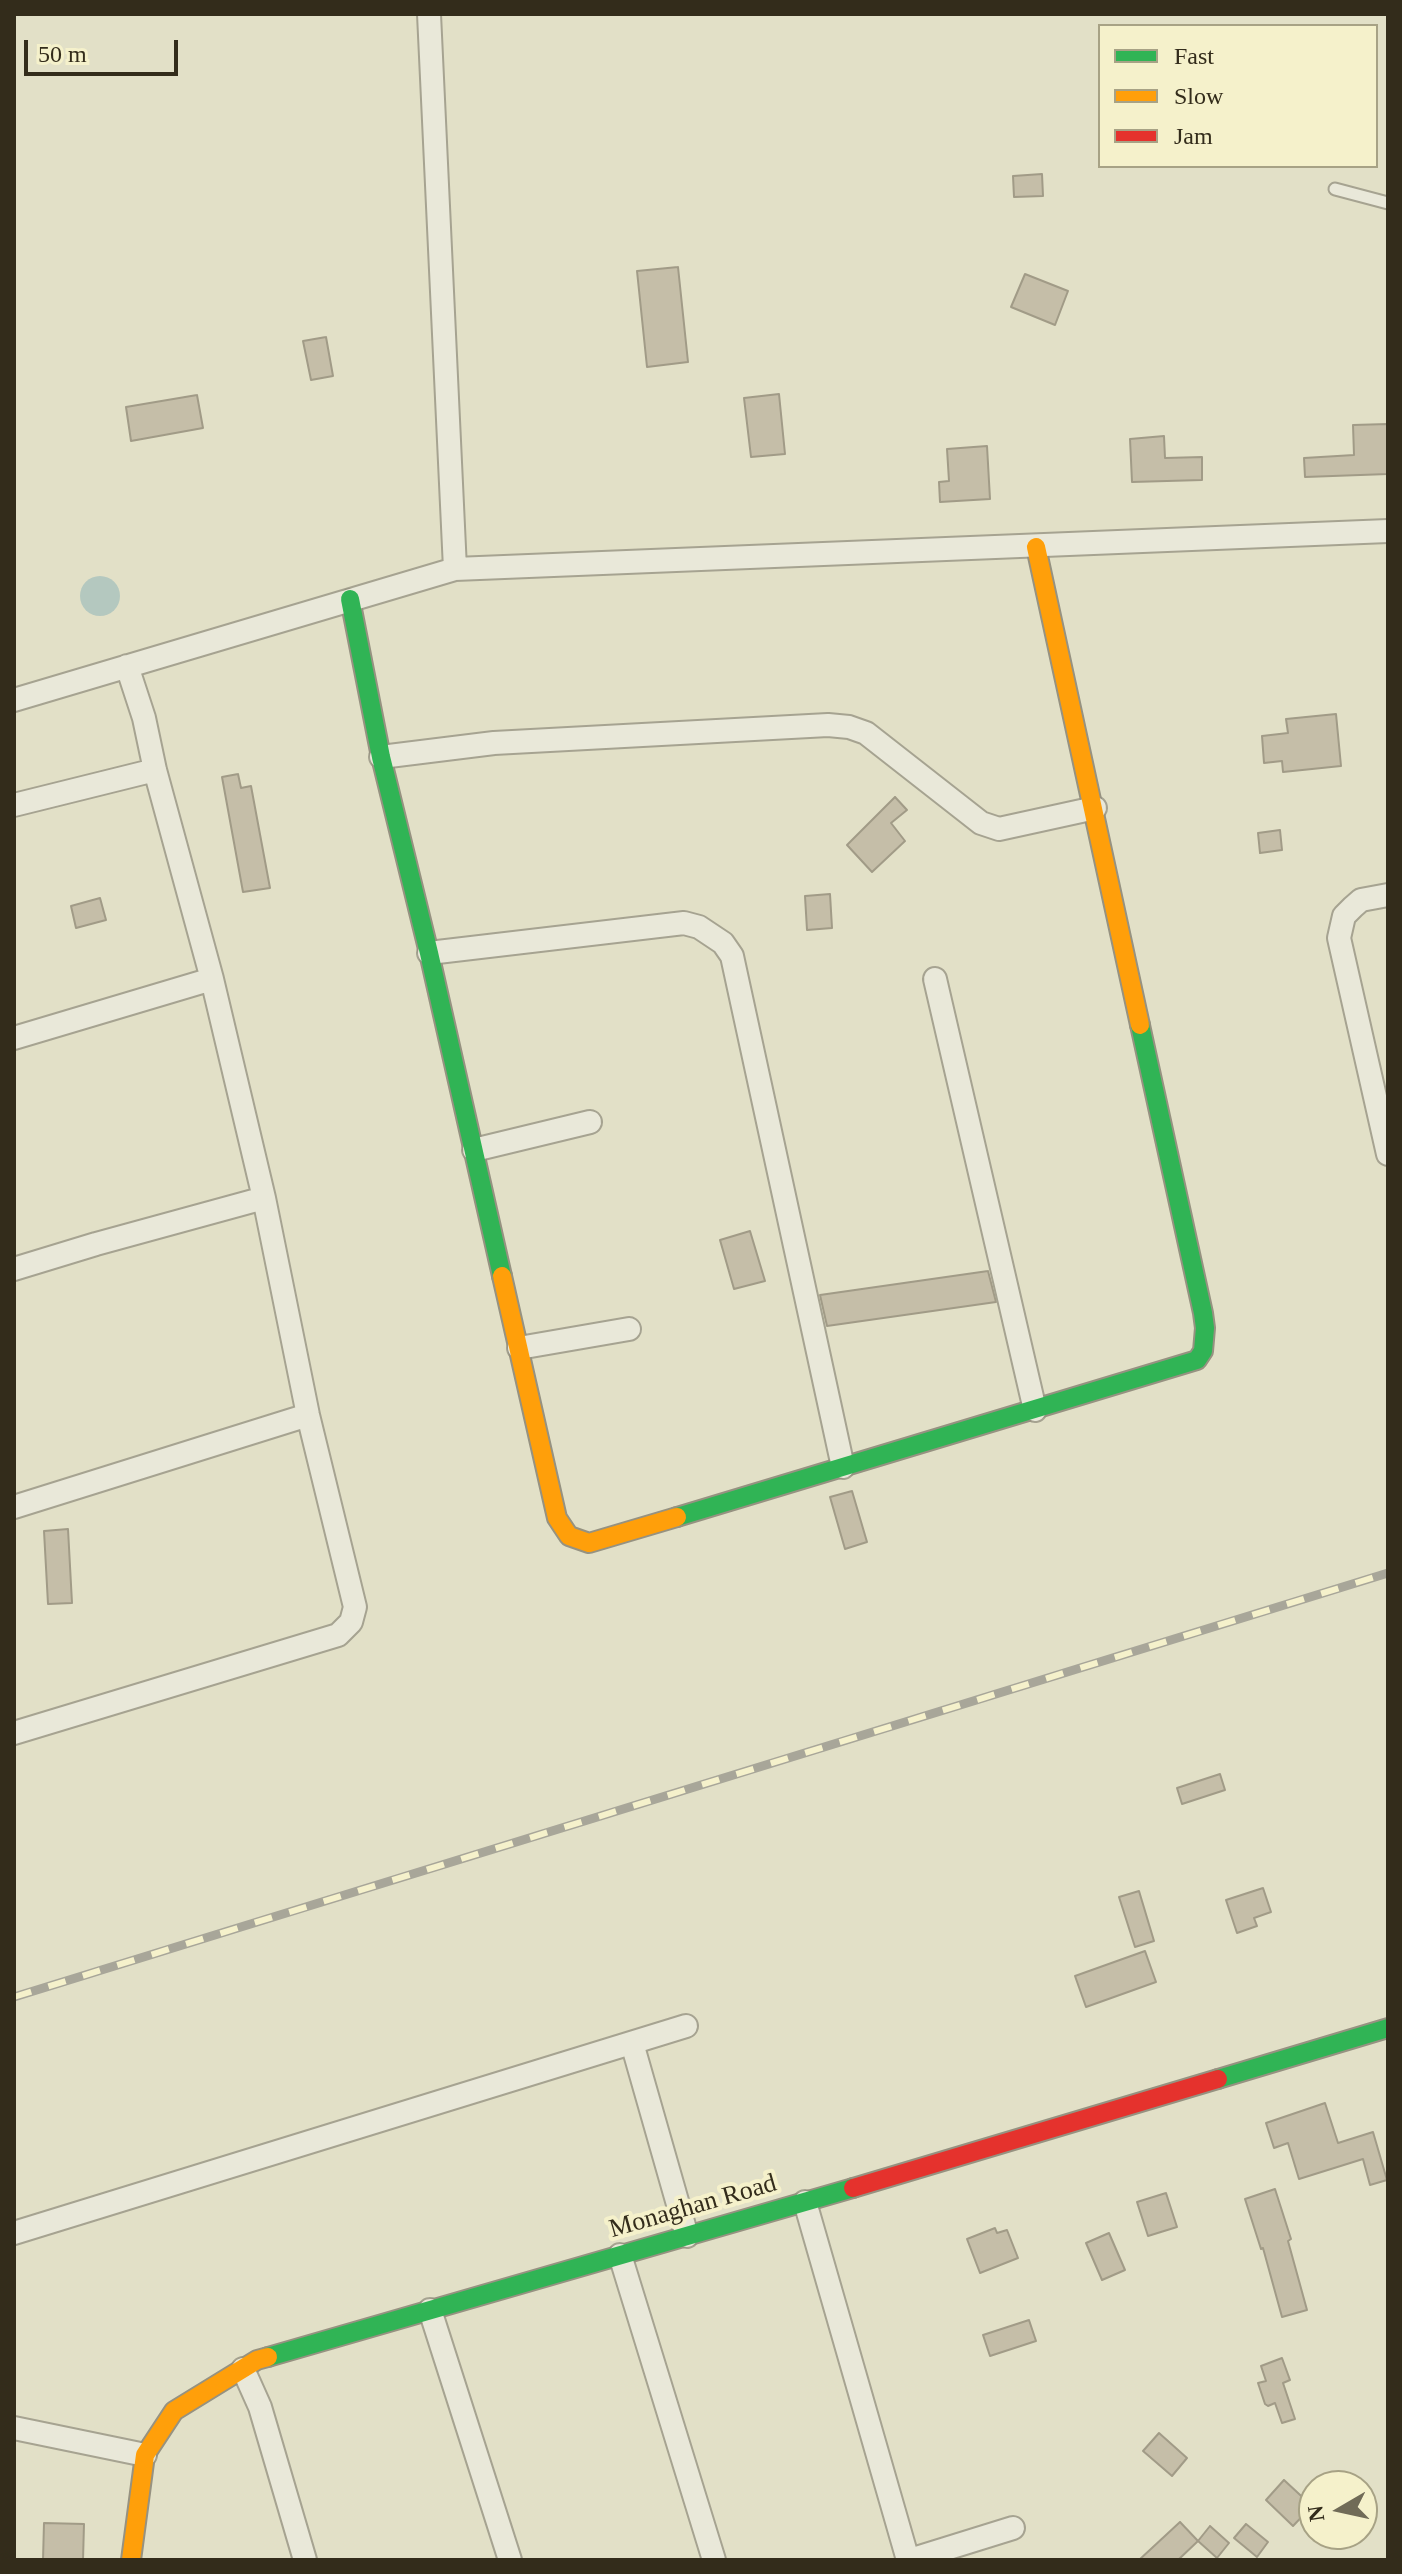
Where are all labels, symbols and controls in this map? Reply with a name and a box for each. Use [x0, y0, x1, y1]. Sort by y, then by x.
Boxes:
scale bar [28, 24, 182, 74]
legend [1098, 24, 1378, 168]
text: 50 m [38, 41, 87, 67]
text: Fast [1174, 43, 1214, 69]
text: Slow [1174, 83, 1223, 109]
text: Jam [1174, 123, 1213, 149]
street label: Monaghan Road [606, 2168, 780, 2246]
north arrow [1298, 2470, 1378, 2550]
text: N [1302, 2504, 1329, 2523]

